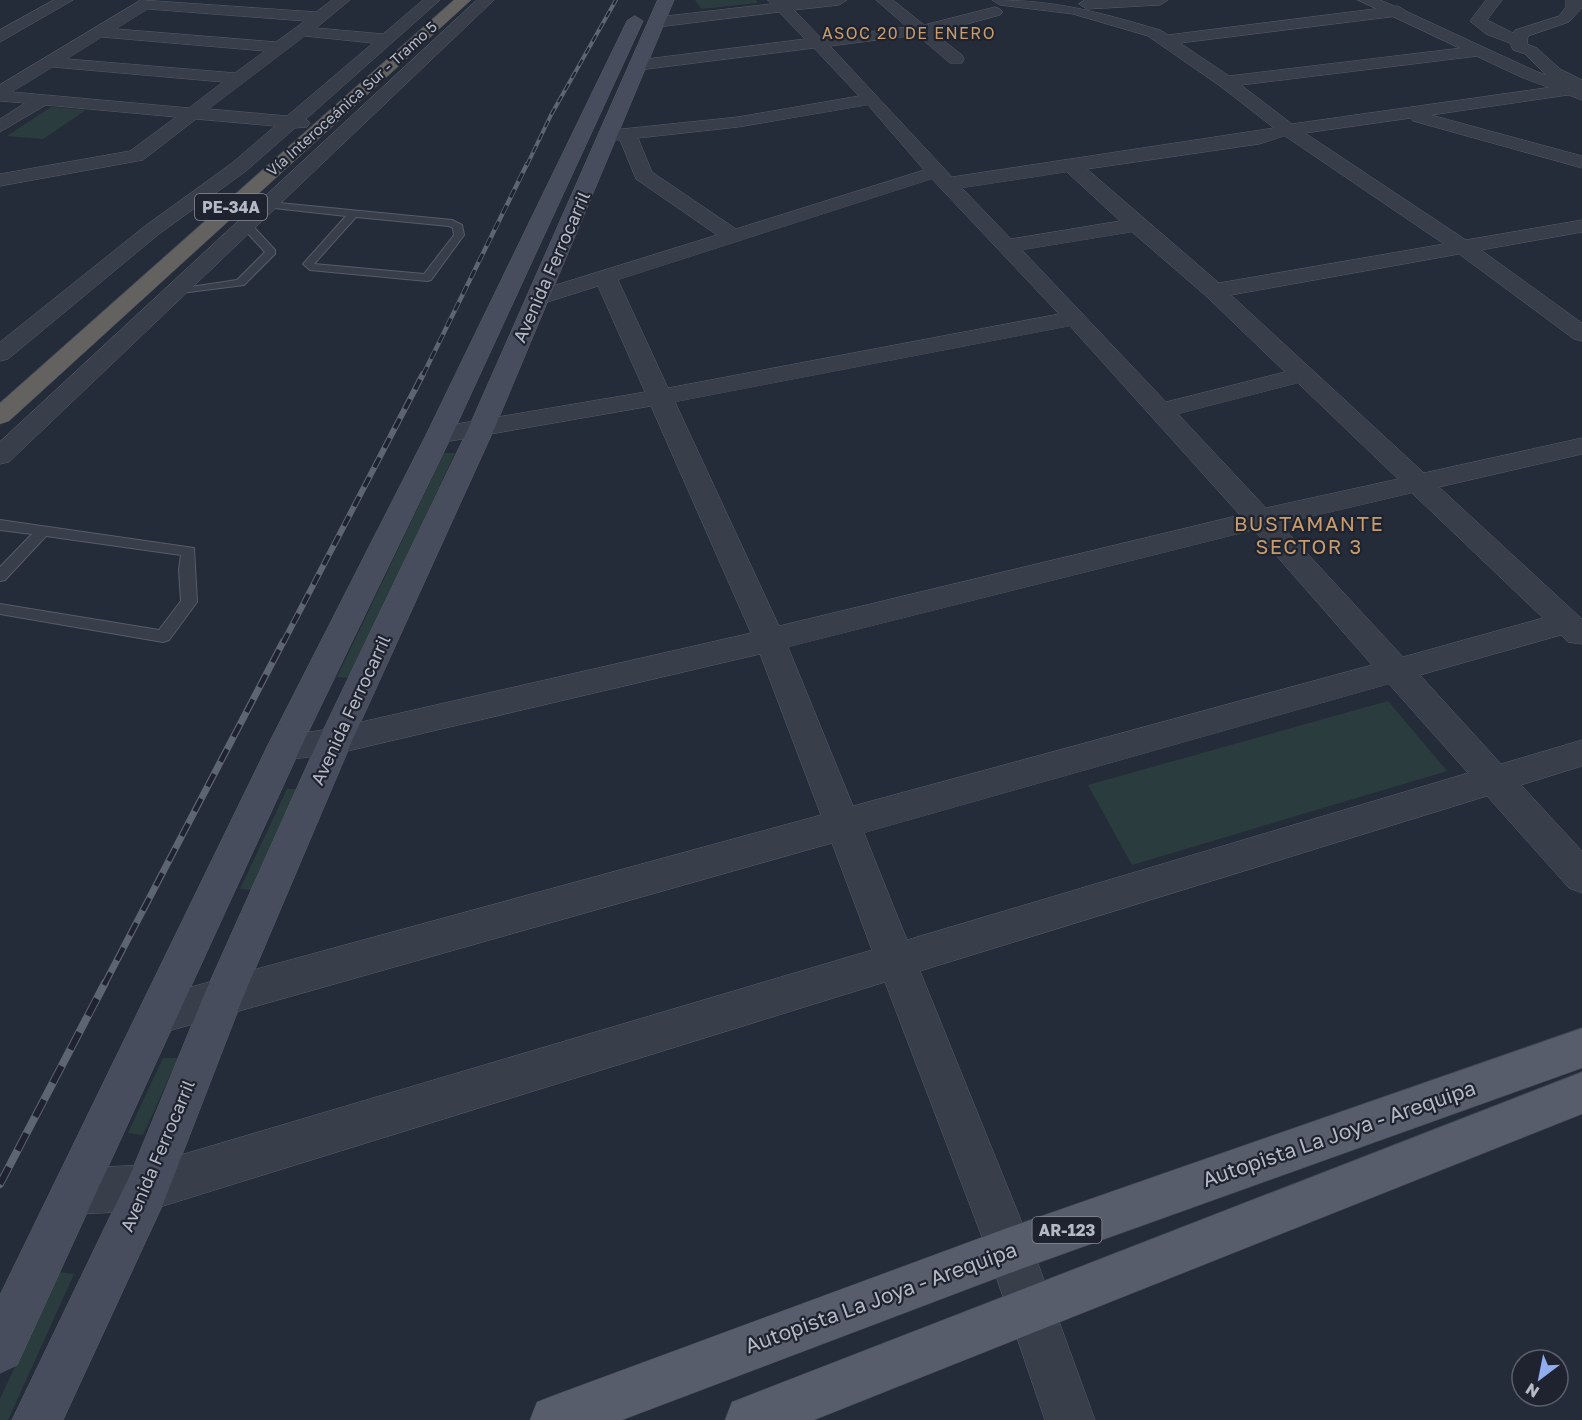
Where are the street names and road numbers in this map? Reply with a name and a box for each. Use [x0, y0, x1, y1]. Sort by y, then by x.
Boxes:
street label: Vía Interoceánica Sur - Tramo 5 [262, 17, 440, 180]
street label: Avenida Ferrocarril [508, 187, 594, 346]
road number: PE-34A [195, 194, 267, 220]
street label: Avenida Ferrocarril [306, 631, 395, 788]
street label: Autopista La Joya - Arequipa [1199, 1074, 1479, 1192]
street label: Avenida Ferrocarril [115, 1076, 199, 1235]
road number: AR-123 [1032, 1217, 1102, 1243]
street label: Autopista La Joya - Arequipa [741, 1236, 1020, 1358]

